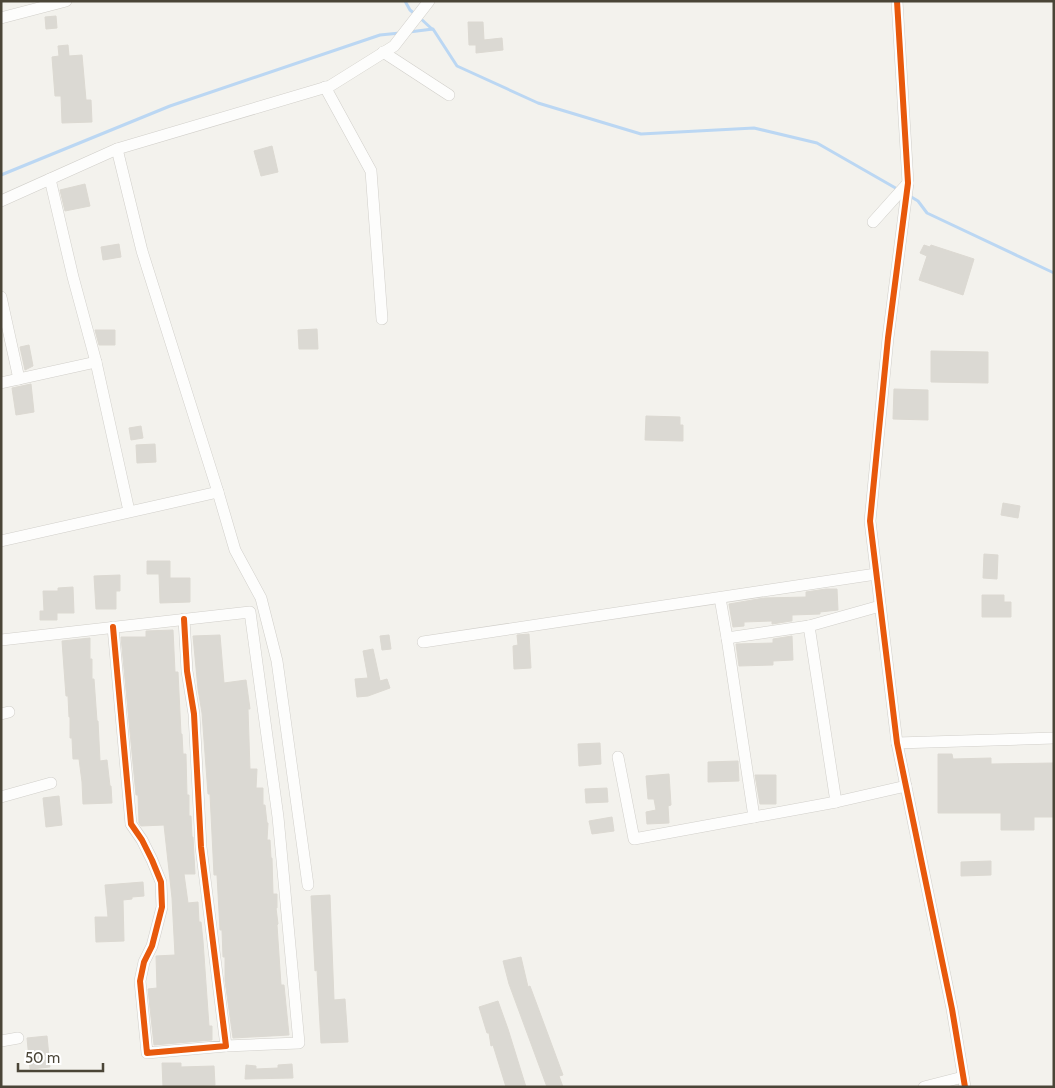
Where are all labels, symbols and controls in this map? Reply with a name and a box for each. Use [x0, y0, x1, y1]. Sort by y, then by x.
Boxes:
scale bar [18, 1040, 102, 1072]
text: 50 m [25, 1049, 60, 1067]

